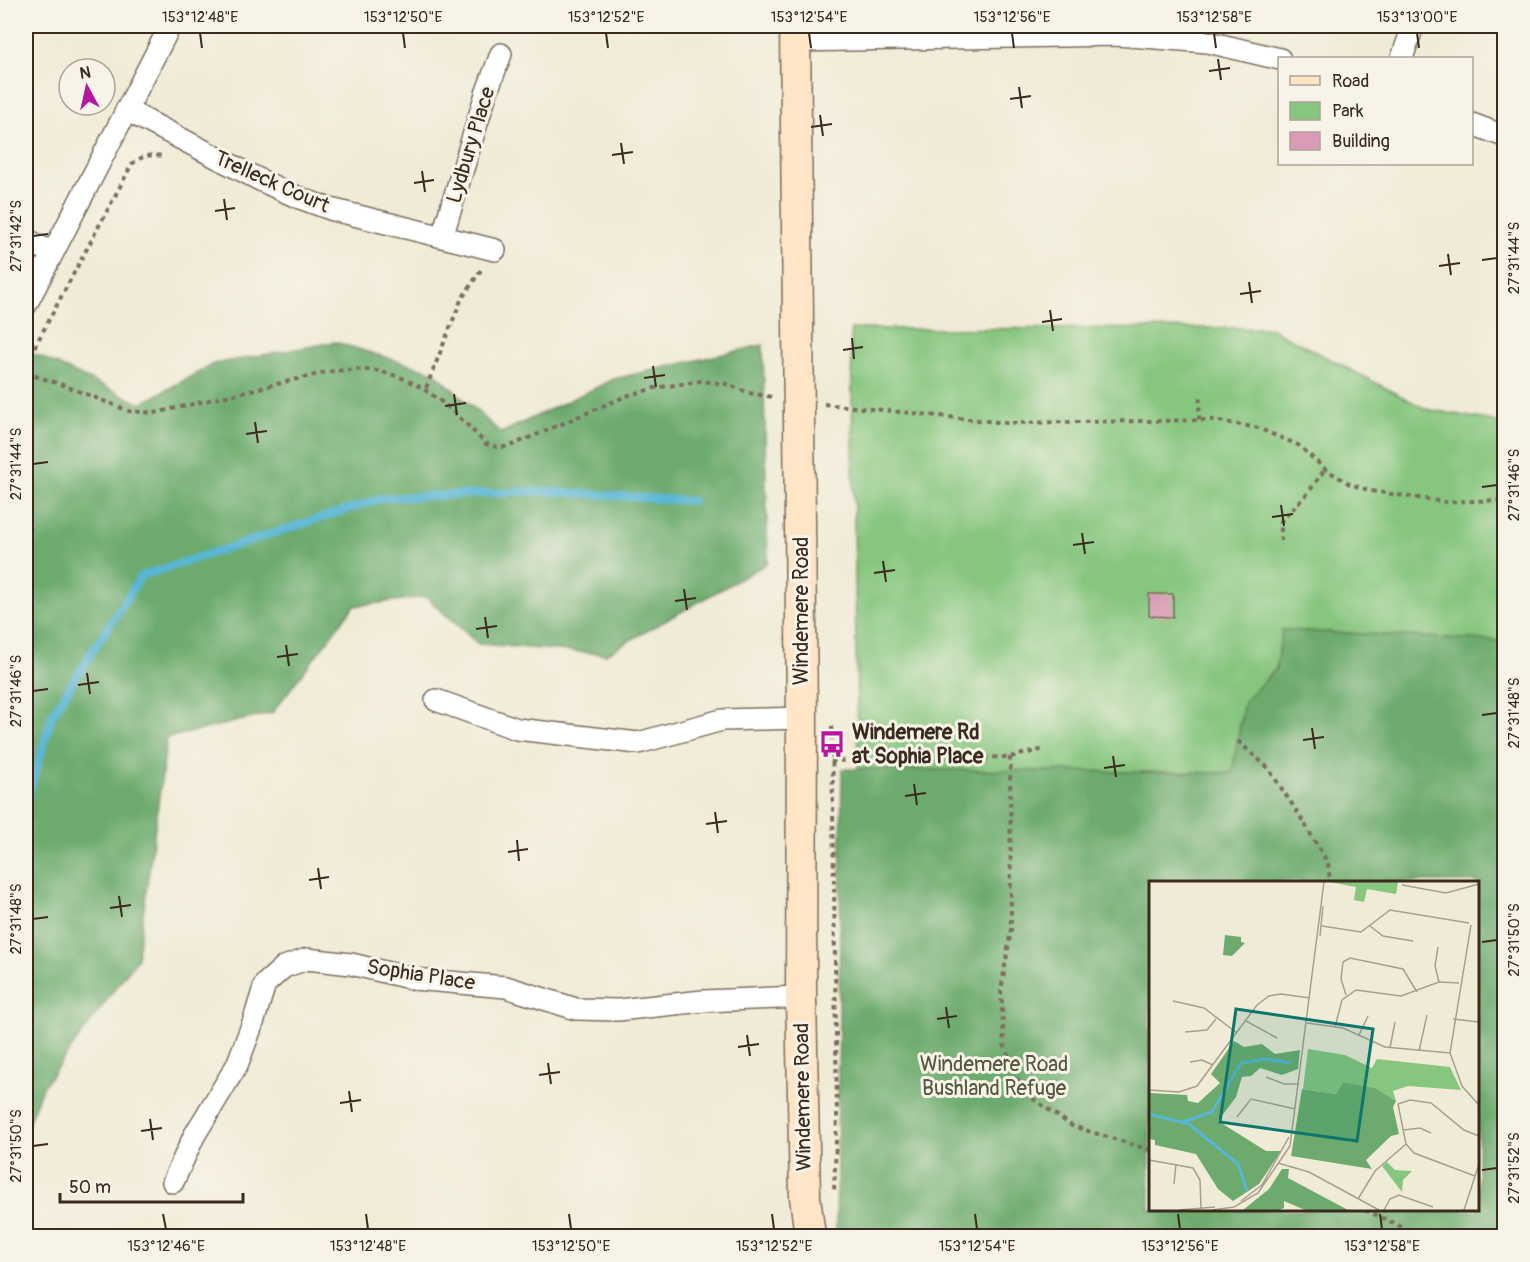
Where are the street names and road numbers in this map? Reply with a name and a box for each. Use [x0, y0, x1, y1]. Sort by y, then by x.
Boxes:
street label: Lydbury Place [440, 83, 502, 207]
street label: Trelleck Court [210, 145, 334, 220]
street label: Windemere Road [788, 537, 815, 685]
street label: Sophia Place [365, 953, 478, 997]
street label: Windemere Road [788, 1023, 818, 1171]

